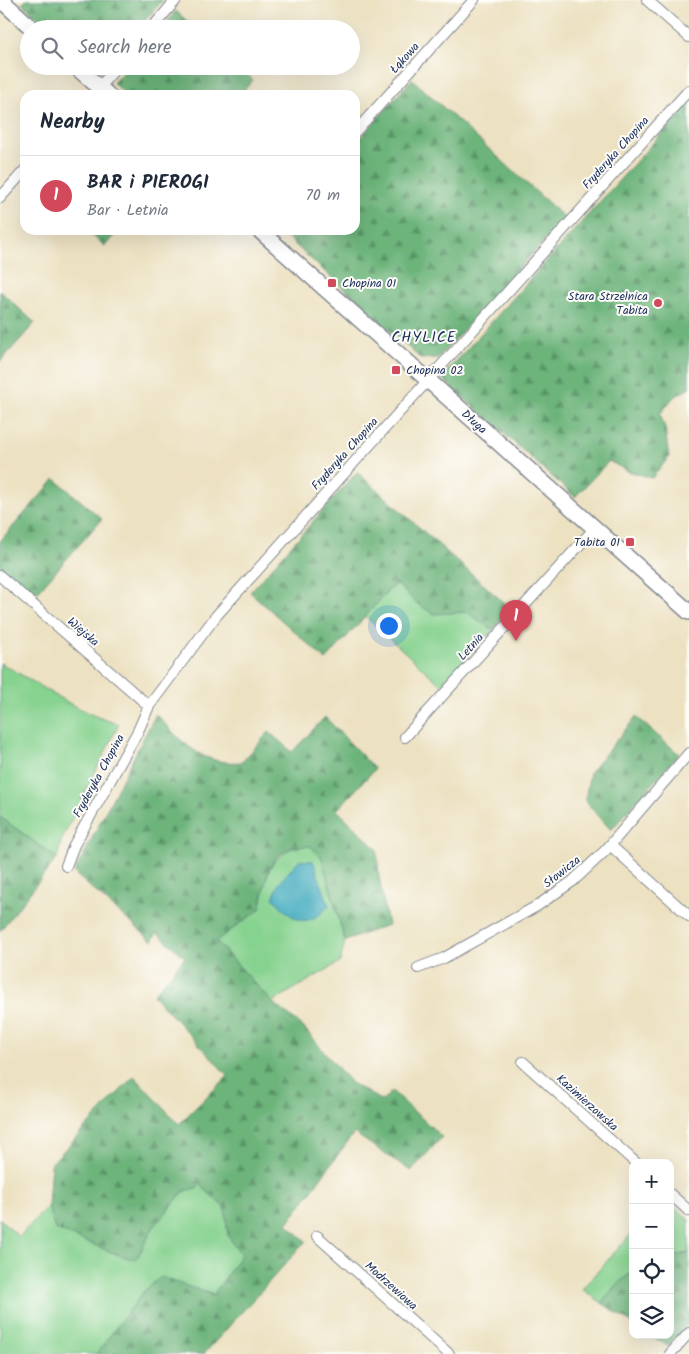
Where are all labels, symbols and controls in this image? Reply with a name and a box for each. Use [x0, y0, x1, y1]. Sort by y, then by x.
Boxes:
search box [20, 20, 360, 75]
text: Search here [78, 33, 172, 63]
icon: search [38, 34, 66, 62]
street label: Łąkowa [386, 38, 425, 78]
text: Nearby [40, 106, 105, 139]
street label: Fryderyka Chopina [578, 112, 654, 194]
text: BAR i PIEROGI [87, 168, 209, 198]
text: 1 [54, 183, 58, 208]
text: 70 m [305, 183, 340, 208]
text: Bar · Letnia [87, 198, 169, 223]
place label: Chopina 01 [342, 274, 396, 293]
marker: Chopina 01 [326, 277, 338, 289]
place label: Stara Strzelnica Tabita [568, 287, 648, 320]
marker: Stara Strzelnica Tabita [652, 297, 664, 309]
district label: CHYLICE [391, 326, 457, 350]
place label: Chopina 02 [406, 361, 463, 380]
marker: Chopina 02 [390, 364, 402, 376]
street label: Długa [457, 405, 491, 439]
street label: Fryderyka Chopina [307, 413, 383, 495]
place label: Tabita 01 [574, 533, 620, 552]
marker: Tabita 01 [624, 536, 636, 548]
pin: 1 [500, 600, 532, 641]
street label: Wiejska [63, 613, 103, 652]
your location [376, 613, 402, 639]
street label: Letnia [453, 629, 489, 665]
street label: Fryderyka Chopina [68, 731, 130, 821]
street label: Słowicza [539, 851, 585, 893]
street label: Kazimierzowska [552, 1070, 623, 1136]
map controls [629, 1159, 674, 1339]
button: + [629, 1159, 674, 1204]
button: − [629, 1204, 674, 1249]
button: locate [629, 1249, 674, 1294]
street label: Modrzewiowa [360, 1257, 422, 1315]
button: layers [629, 1294, 674, 1339]

